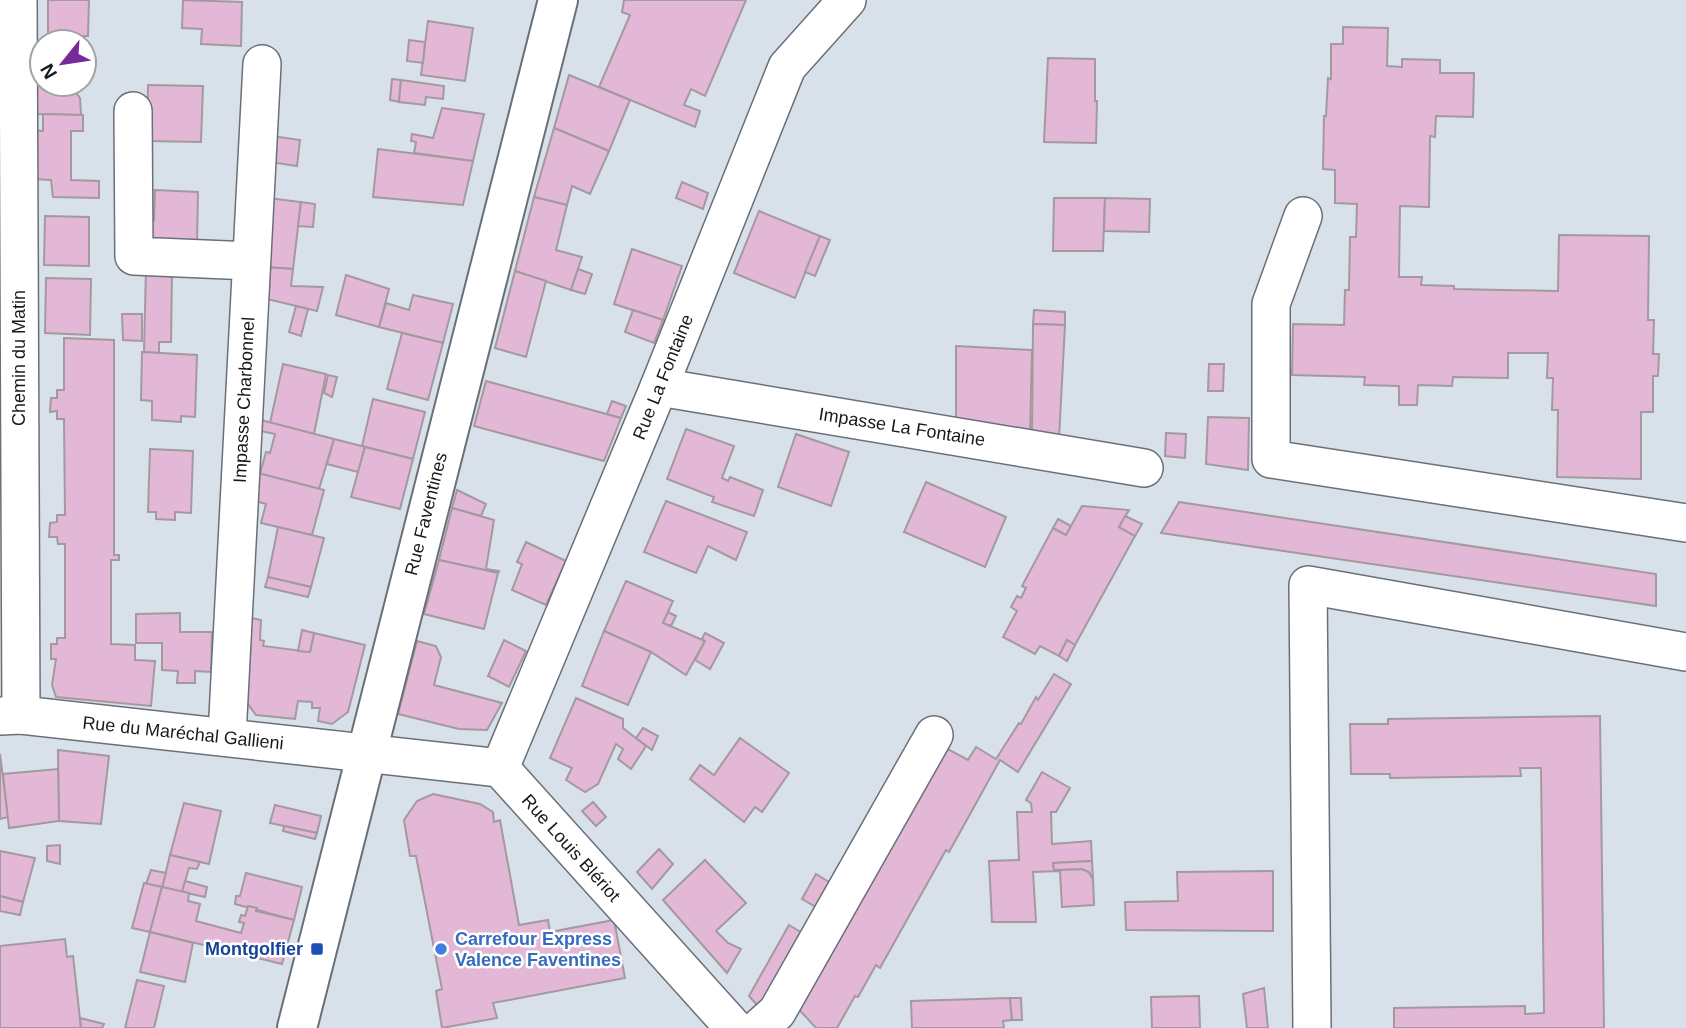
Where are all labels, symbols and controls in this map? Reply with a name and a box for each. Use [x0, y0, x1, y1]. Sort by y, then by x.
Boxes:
north arrow [28, 28, 98, 98]
text: N [36, 60, 61, 82]
street label: Chemin du Matin [9, 290, 29, 426]
street label: Rue La Fontaine [629, 312, 697, 442]
street label: Impasse Charbonnel [230, 317, 258, 483]
street label: Impasse La Fontaine [817, 404, 987, 450]
street label: Rue Faventines [401, 450, 451, 578]
street label: Rue du Maréchal Gallieni [81, 712, 285, 754]
street label: Rue Louis Blériot [518, 790, 624, 906]
place label: Carrefour Express Valence Faventines [455, 929, 621, 970]
place label: Montgolfier [205, 939, 303, 959]
marker: Montgolfier [309, 941, 325, 957]
marker: Carrefour Express Valence Faventines [433, 941, 449, 957]

